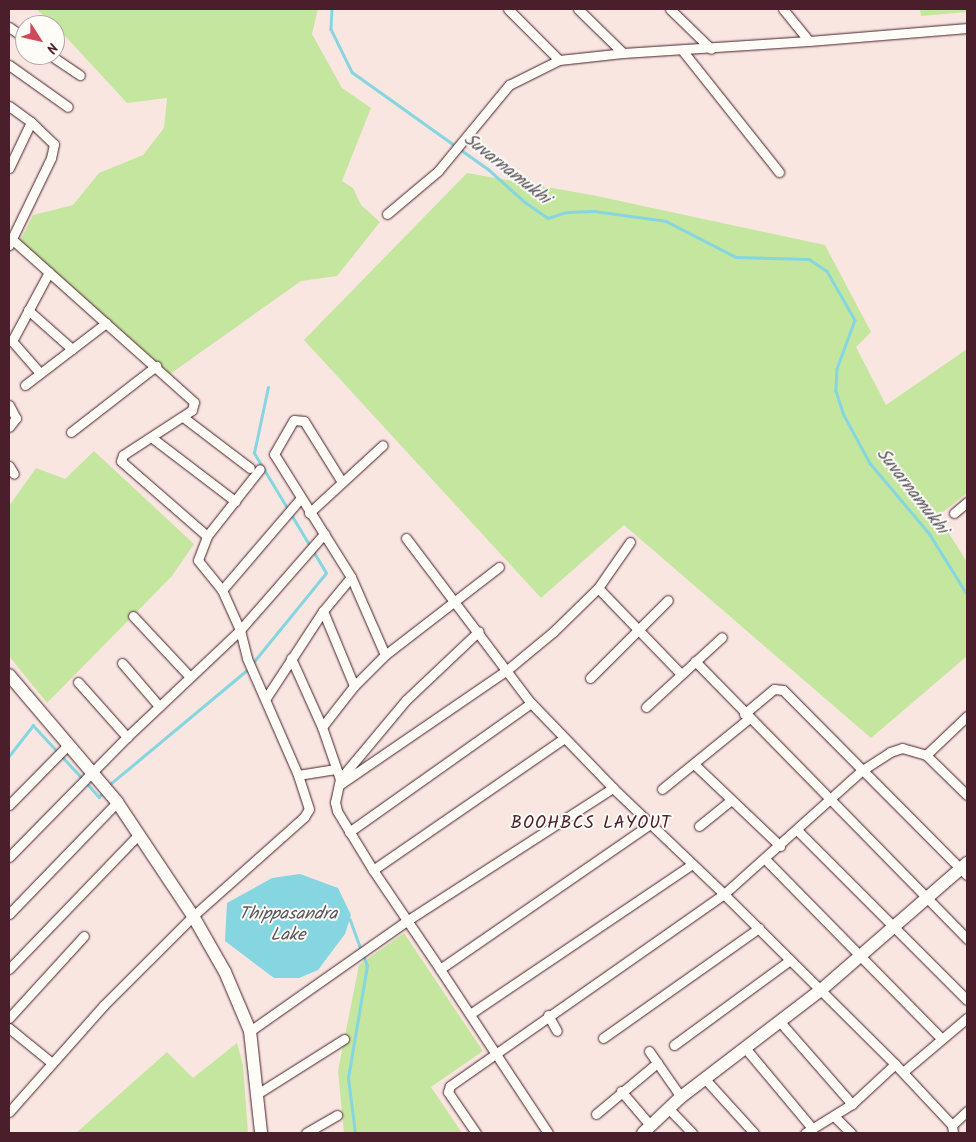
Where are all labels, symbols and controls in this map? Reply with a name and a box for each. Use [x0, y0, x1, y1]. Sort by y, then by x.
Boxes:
north arrow [15, 15, 65, 65]
text: N [40, 38, 63, 58]
water label: Suvarnamukhi [459, 130, 553, 210]
water label: Suvarnamukhi [871, 445, 951, 539]
district label: BOOHBCS LAYOUT [509, 813, 673, 835]
water label: Thippasandra Lake [239, 905, 337, 948]

